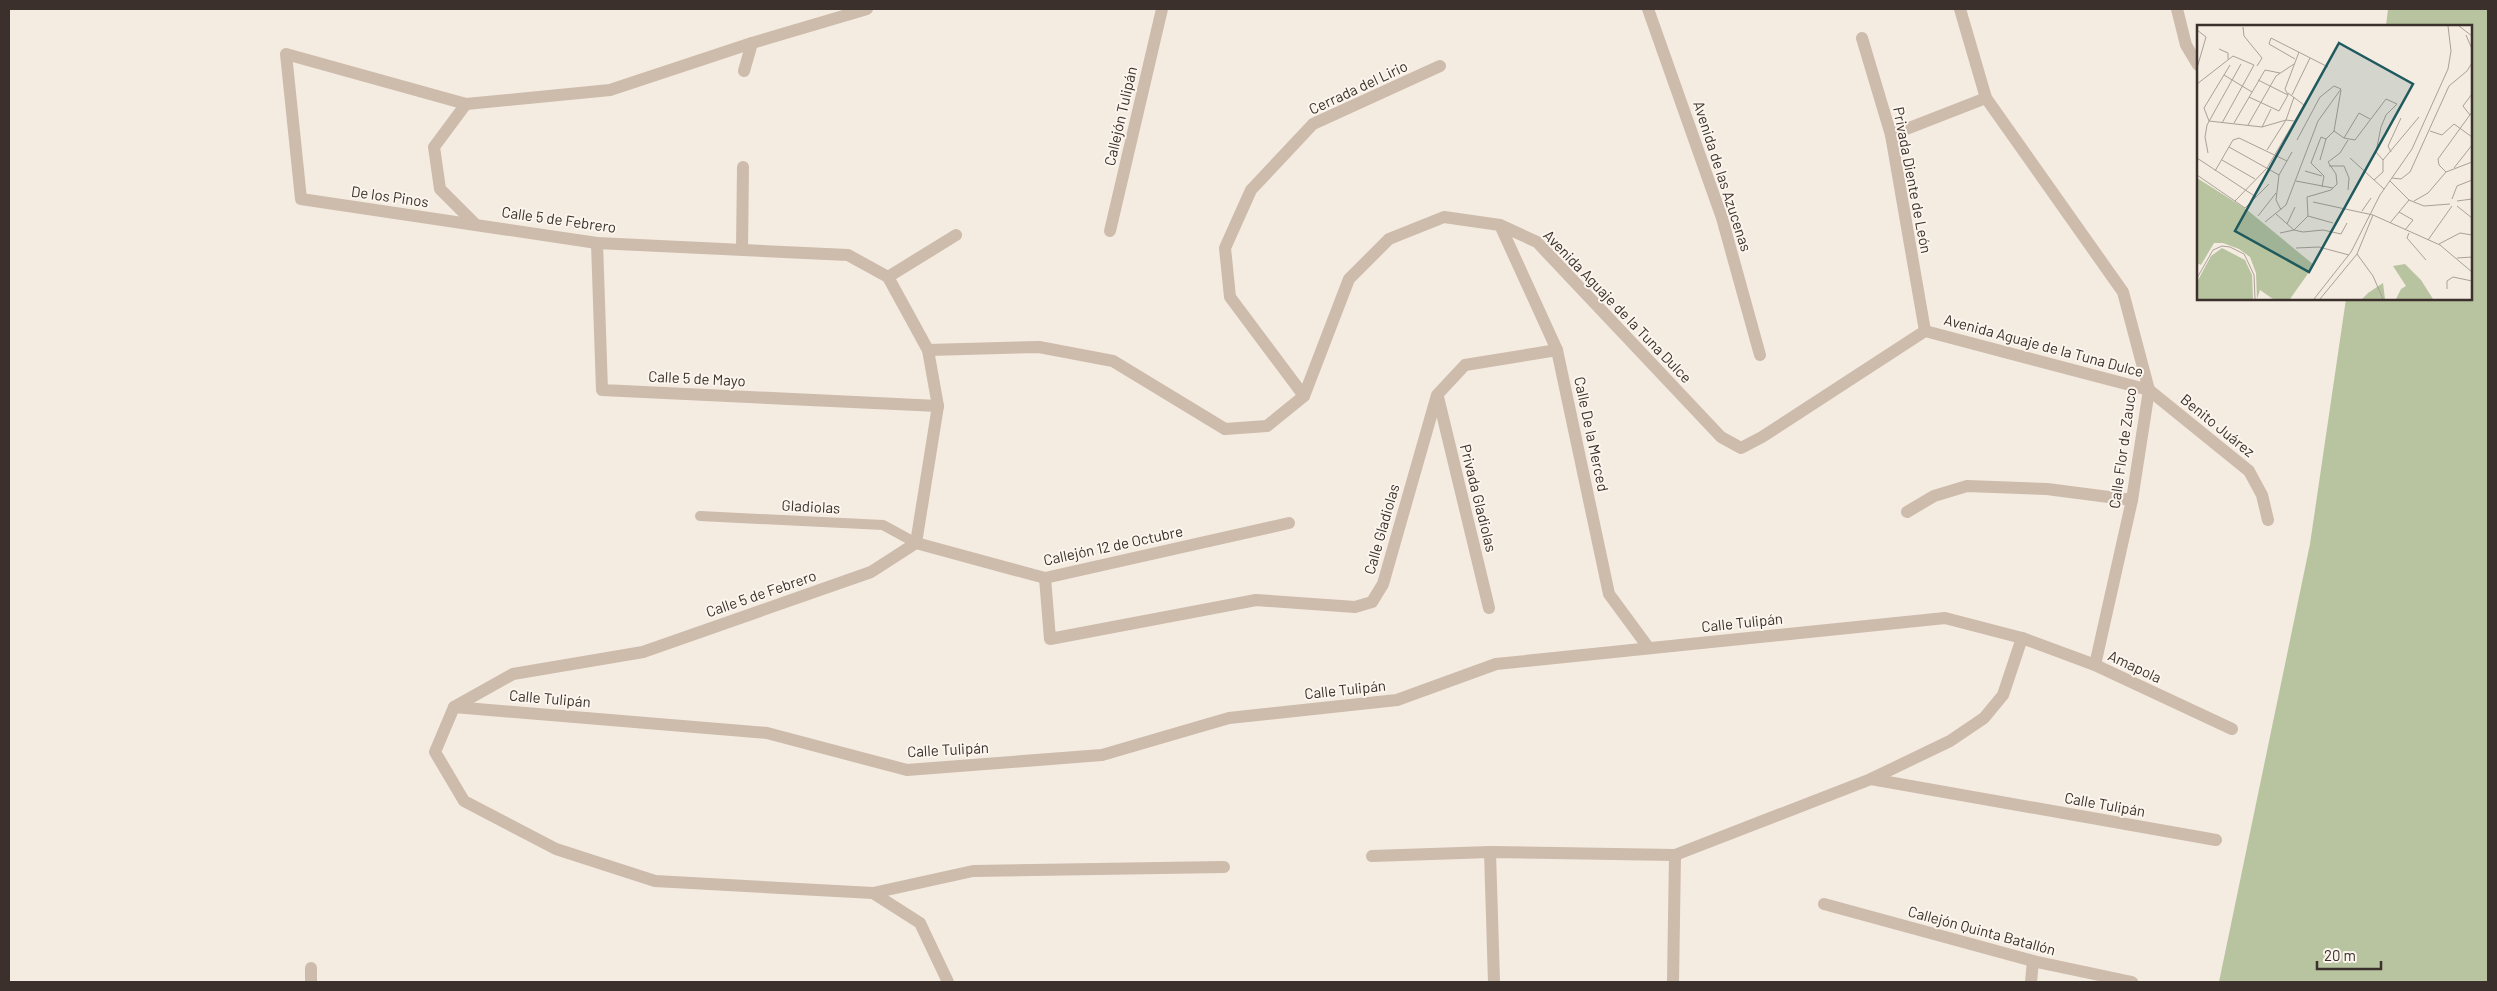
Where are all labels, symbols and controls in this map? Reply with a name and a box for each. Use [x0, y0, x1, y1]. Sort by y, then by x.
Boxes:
inset map [2197, 25, 2472, 300]
street label: Cerrada del Lirio [1306, 56, 1410, 118]
street label: Callejón Tulipán [1100, 64, 1140, 168]
street label: Avenida de las Azucenas [1690, 98, 1756, 254]
street label: Privada Diente de León [1890, 105, 1936, 255]
street label: De los Pinos [350, 182, 430, 210]
street label: Calle 5 de Febrero [501, 202, 617, 236]
street label: Avenida Aguaje de la Tuna Dulce [1540, 226, 1696, 386]
street label: Avenida Aguaje de la Tuna Dulce [1942, 310, 2146, 380]
street label: Calle 5 de Mayo [648, 366, 746, 390]
street label: Calle De la Merced [1571, 375, 1613, 493]
street label: Calle Flor de Zauco [2105, 386, 2139, 510]
street label: Benito Juárez [2177, 390, 2259, 461]
street label: Privada Gladiolas [1457, 442, 1501, 554]
street label: Calle Gladiolas [1359, 482, 1403, 576]
street label: Gladiolas [781, 495, 841, 517]
street label: Callejón 12 de Octubre [1042, 521, 1184, 569]
street label: Calle 5 de Febrero [703, 566, 819, 620]
street label: Calle Tulipán [1700, 609, 1784, 635]
street label: Amapola [2106, 646, 2164, 686]
street label: Calle Tulipán [1303, 676, 1387, 702]
street label: Calle Tulipán [508, 685, 592, 711]
street label: Calle Tulipán [907, 738, 989, 760]
street label: Calle Tulipán [2063, 788, 2147, 820]
street label: Callejón Quinta Batallón [1906, 902, 2058, 958]
scale bar [2317, 938, 2381, 970]
text: 20 m [2324, 946, 2356, 964]

